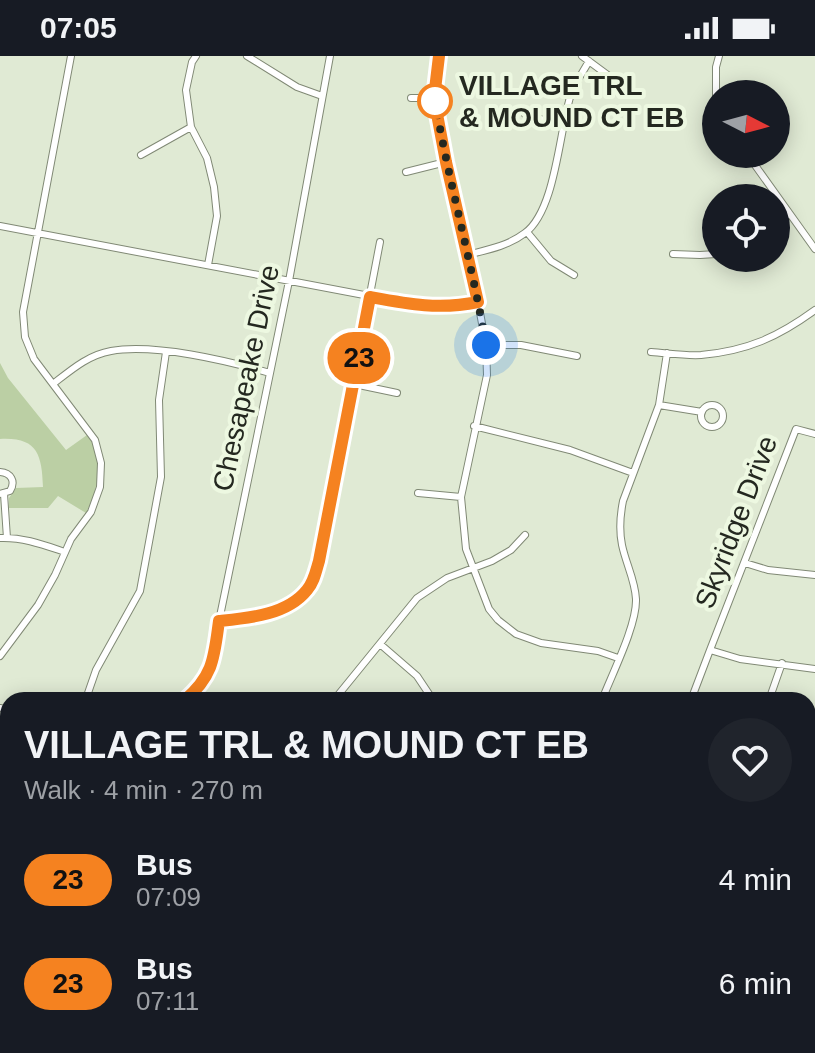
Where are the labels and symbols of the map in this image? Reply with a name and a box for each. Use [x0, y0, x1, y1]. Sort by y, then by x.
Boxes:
place label: VILLAGE TRL & MOUND CT EB [459, 70, 685, 133]
north arrow [702, 80, 790, 168]
marker: VILLAGE TRL & MOUND CT EB [418, 84, 452, 118]
street label: Chesapeake Drive [207, 262, 285, 494]
your location [466, 325, 506, 365]
line badge: 23 [323, 332, 395, 384]
street label: Skyridge Drive [689, 431, 783, 613]

